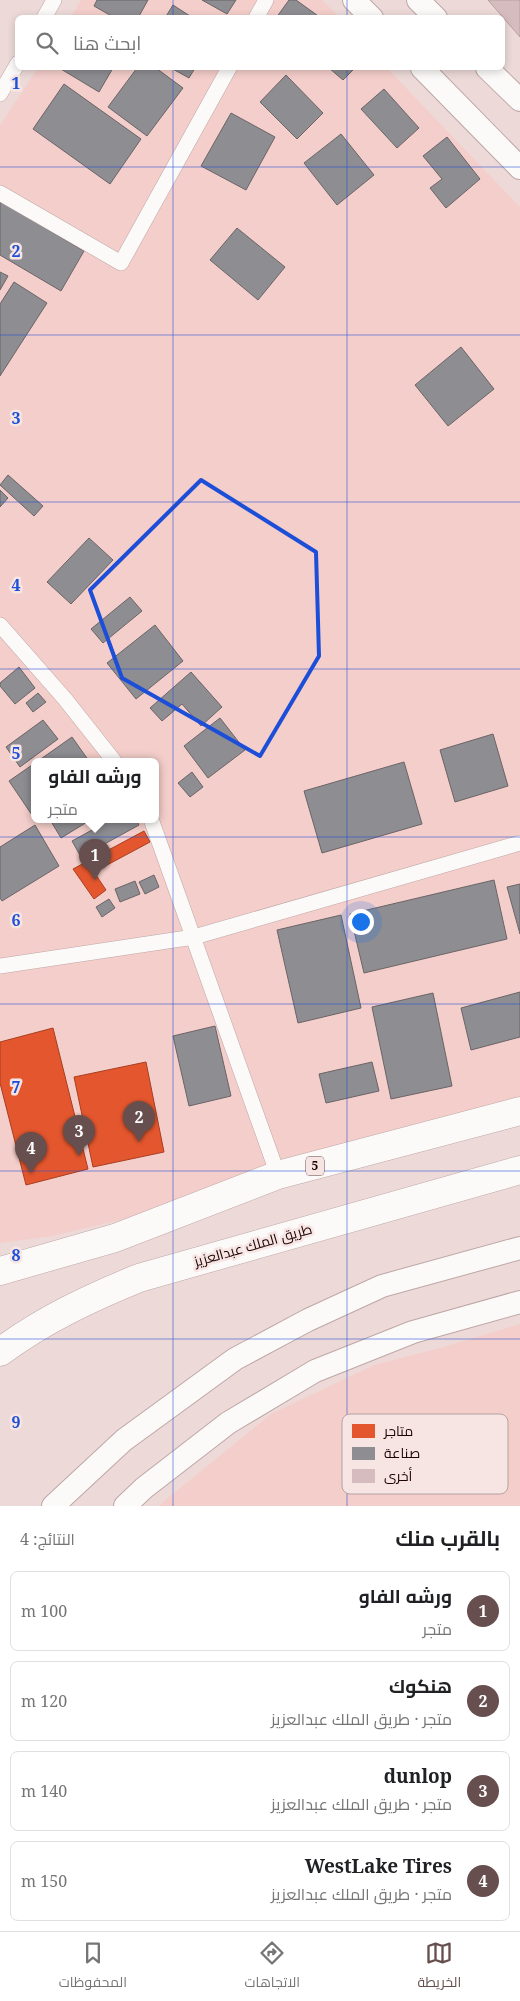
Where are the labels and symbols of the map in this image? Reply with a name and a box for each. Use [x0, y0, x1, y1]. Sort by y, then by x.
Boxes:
text: 1 [11, 72, 21, 94]
text: 2 [11, 240, 21, 262]
text: 3 [11, 407, 21, 429]
text: 4 [11, 574, 21, 596]
text: 5 [11, 742, 21, 764]
pin: 1 [79, 839, 111, 880]
text: 6 [11, 909, 21, 931]
your location [348, 909, 374, 935]
text: 7 [11, 1076, 21, 1098]
pin: 2 [123, 1101, 155, 1142]
pin: 3 [63, 1115, 95, 1156]
pin: 4 [15, 1132, 47, 1173]
road number: 5 [306, 1156, 324, 1176]
street label: طريق الملك عبدالعزيز [191, 1219, 314, 1271]
text: 8 [11, 1244, 21, 1266]
text: 9 [11, 1411, 21, 1433]
legend [342, 1414, 508, 1494]
text: متاجر [383, 1421, 413, 1440]
text: صناعة [384, 1443, 420, 1462]
text: أخرى [384, 1466, 413, 1485]

